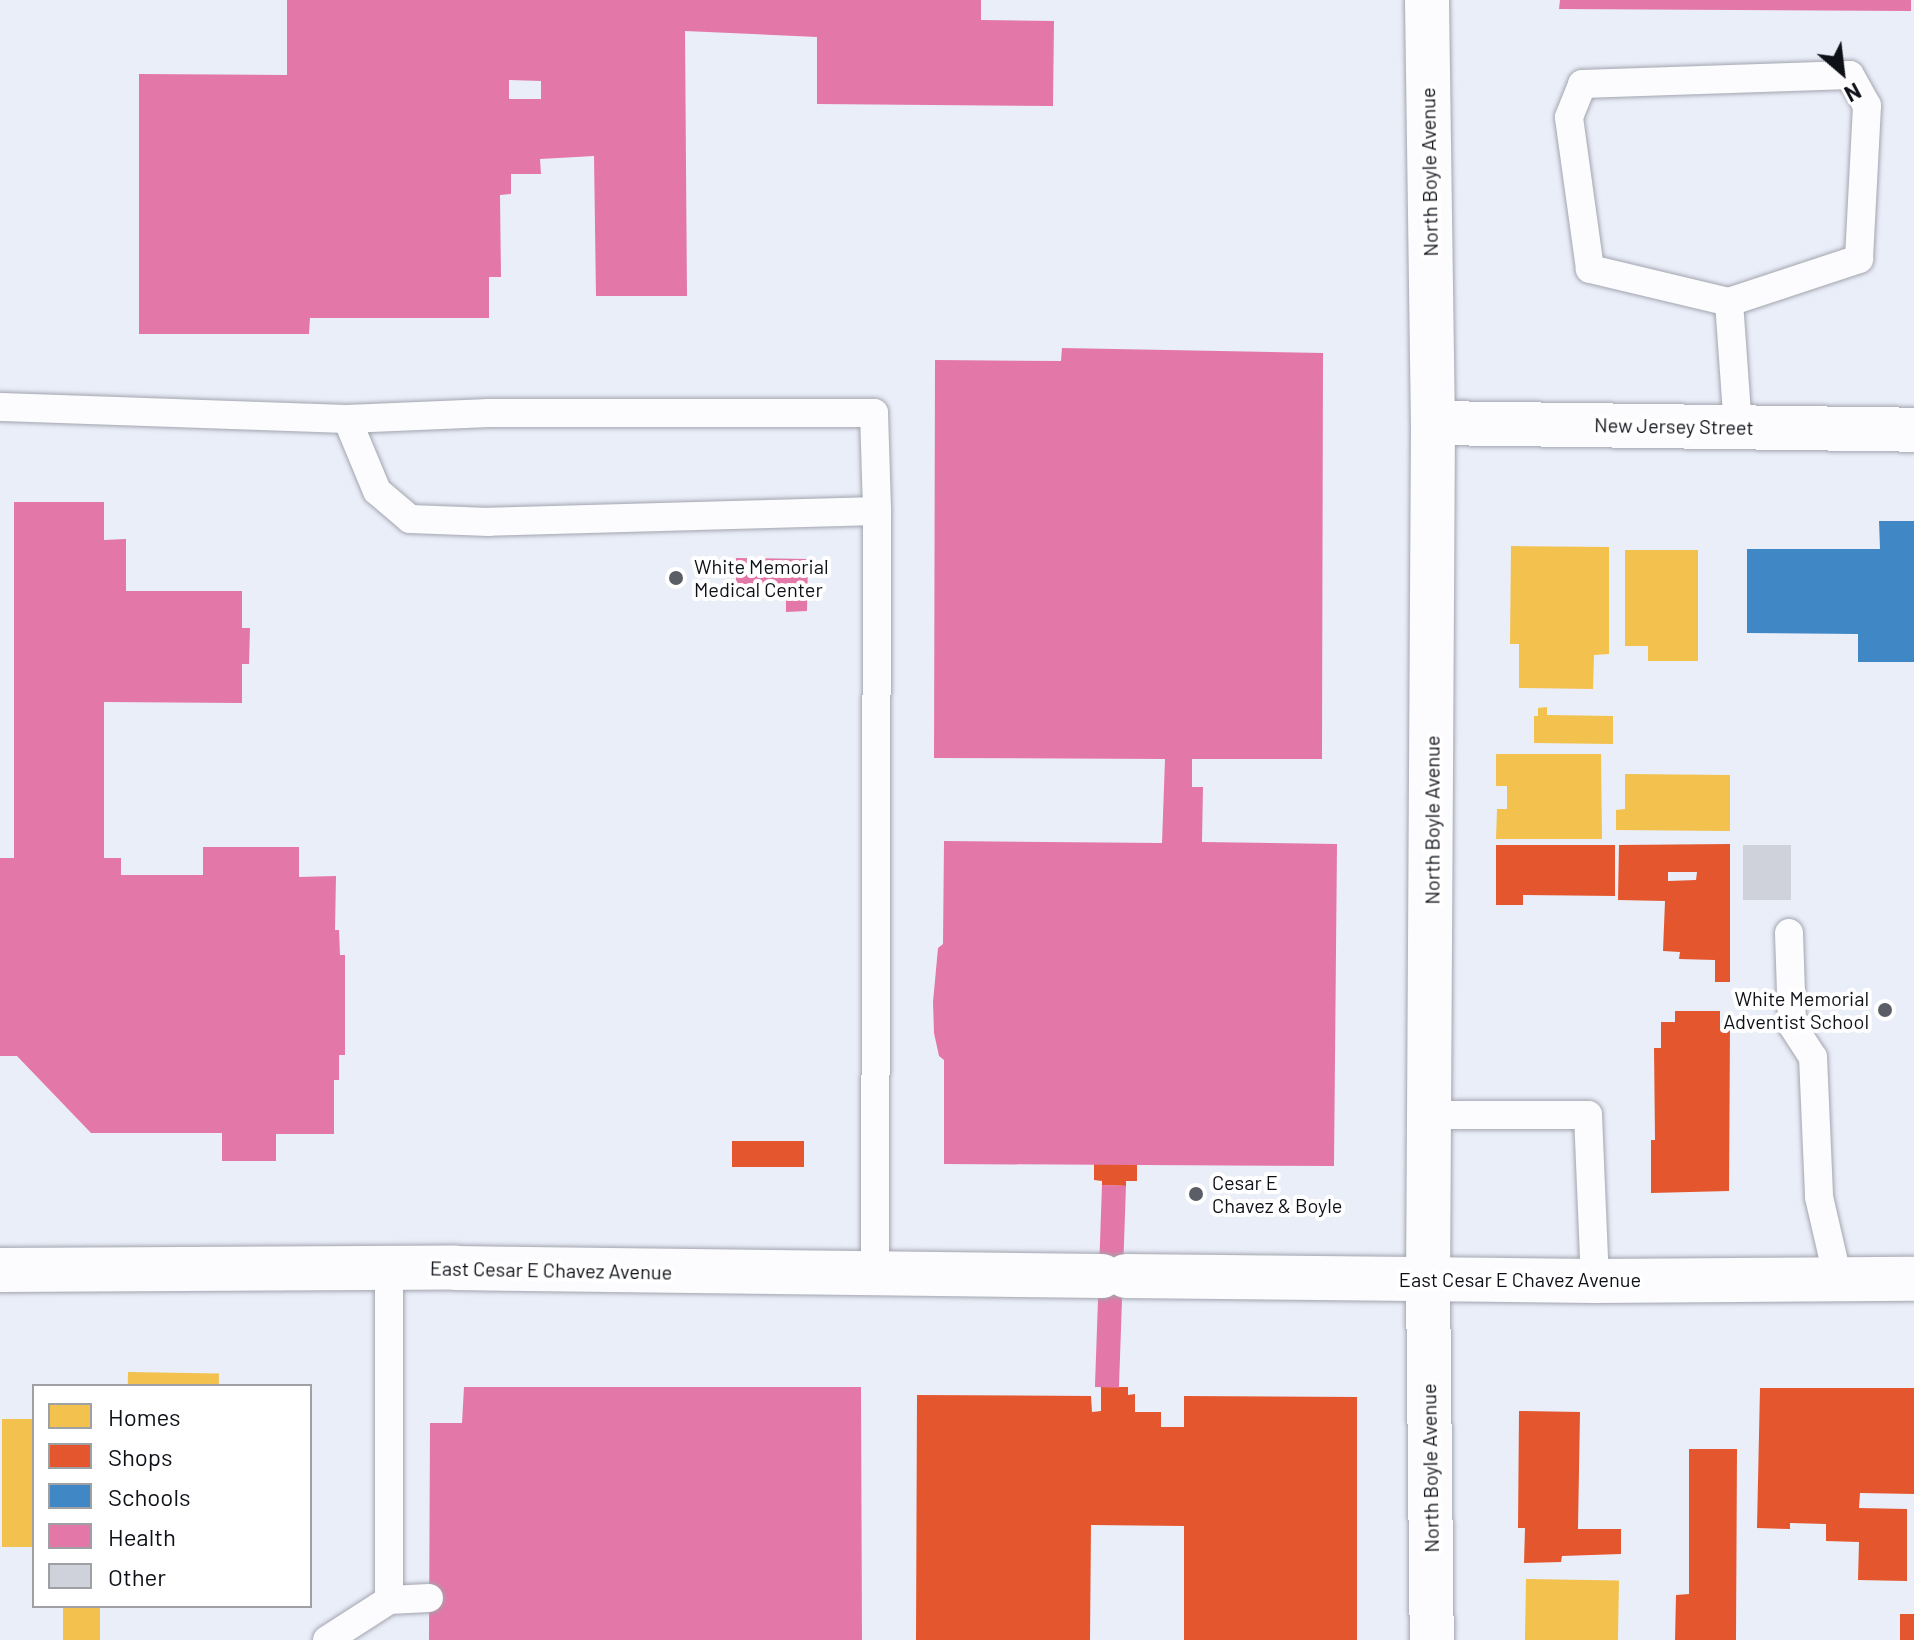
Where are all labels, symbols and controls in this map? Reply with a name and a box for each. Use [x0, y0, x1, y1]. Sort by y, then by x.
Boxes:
north arrow [1802, 32, 1882, 112]
text: N [1841, 78, 1866, 108]
street label: North Boyle Avenue [1416, 87, 1442, 257]
street label: New Jersey Street [1594, 413, 1754, 439]
place label: White Memorial Medical Center [694, 554, 829, 601]
marker: White Memorial Medical Center [665, 567, 687, 589]
street label: North Boyle Avenue [1420, 735, 1444, 905]
place label: White Memorial Adventist School [1723, 986, 1869, 1033]
marker: White Memorial Adventist School [1876, 1001, 1894, 1019]
place label: Cesar E Chavez & Boyle [1212, 1170, 1342, 1217]
marker: Cesar E Chavez & Boyle [1187, 1185, 1205, 1203]
street label: East Cesar E Chavez Avenue [430, 1256, 672, 1284]
street label: East Cesar E Chavez Avenue [1399, 1267, 1641, 1291]
street label: North Boyle Avenue [1417, 1383, 1443, 1553]
legend [32, 1384, 312, 1608]
text: Homes [108, 1402, 181, 1431]
text: Shops [108, 1442, 173, 1471]
text: Schools [108, 1482, 191, 1511]
text: Health [108, 1522, 176, 1551]
text: Other [108, 1562, 166, 1591]

